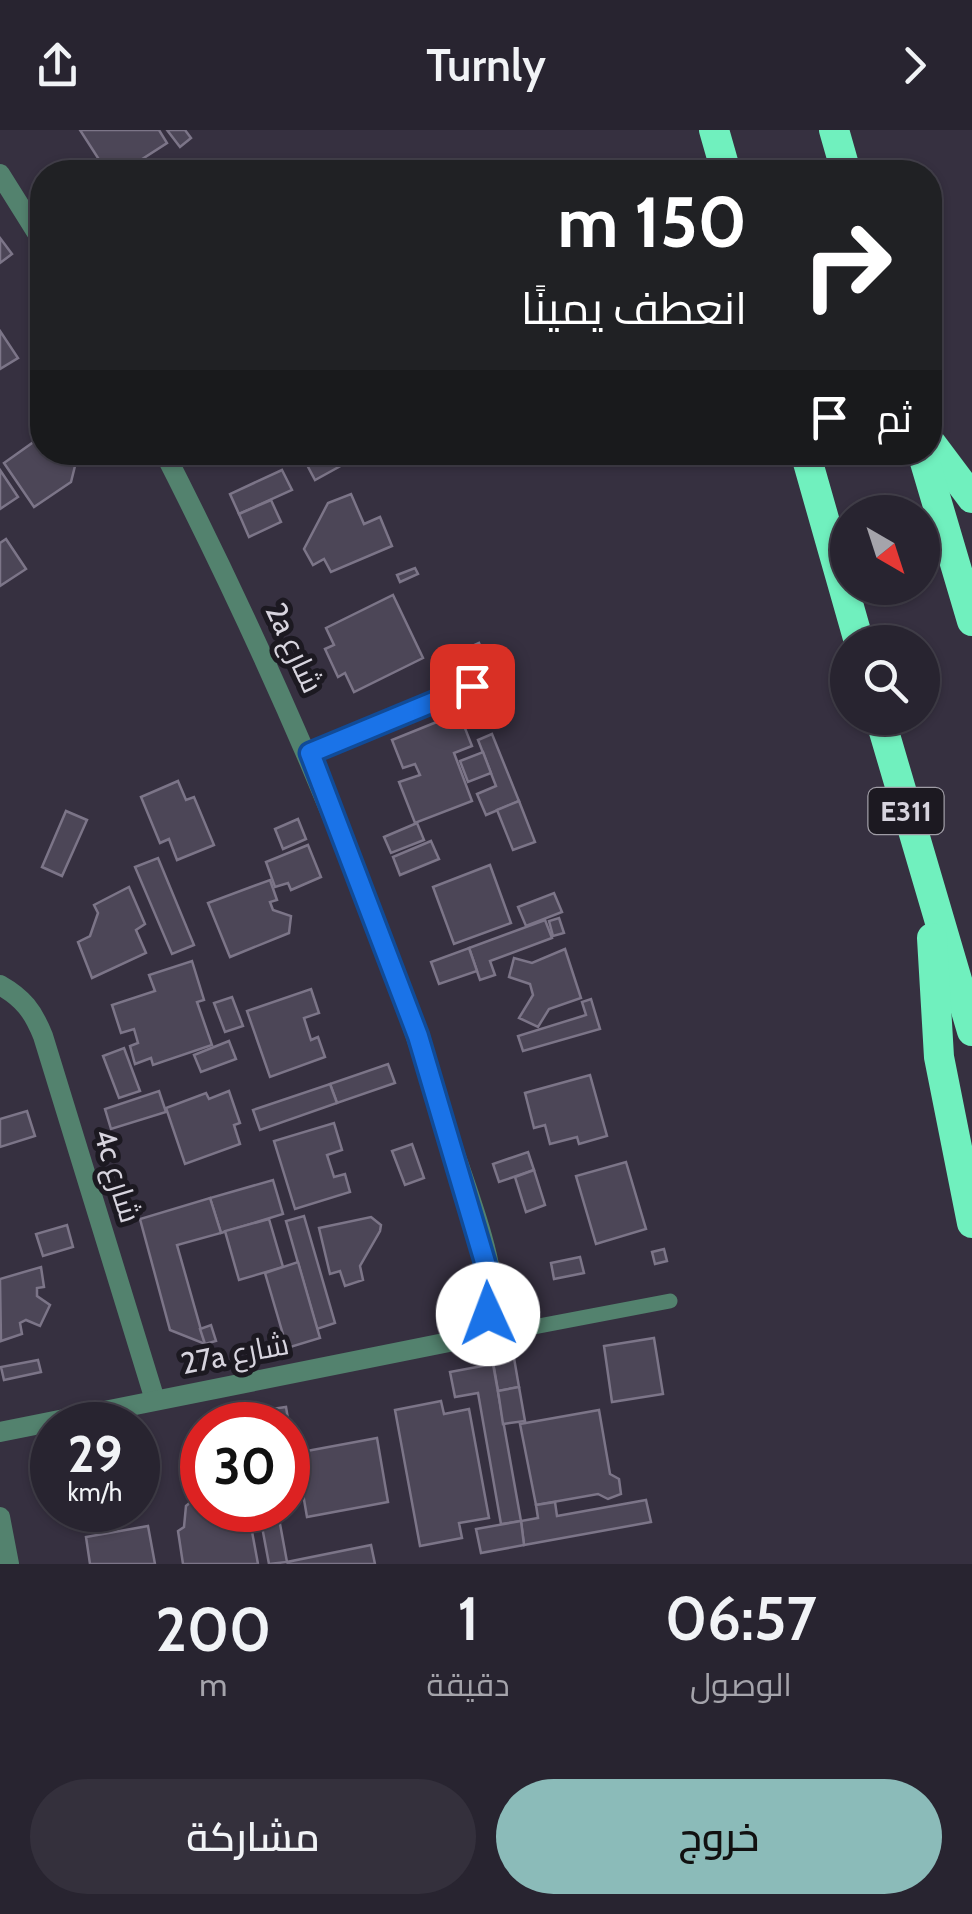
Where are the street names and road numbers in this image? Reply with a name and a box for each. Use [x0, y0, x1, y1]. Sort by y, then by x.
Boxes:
street label: 2a شارع [256, 597, 331, 700]
road number: E311 [868, 788, 944, 834]
street label: 4c شارع [84, 1125, 149, 1228]
street label: 27a شارع [178, 1325, 292, 1384]

